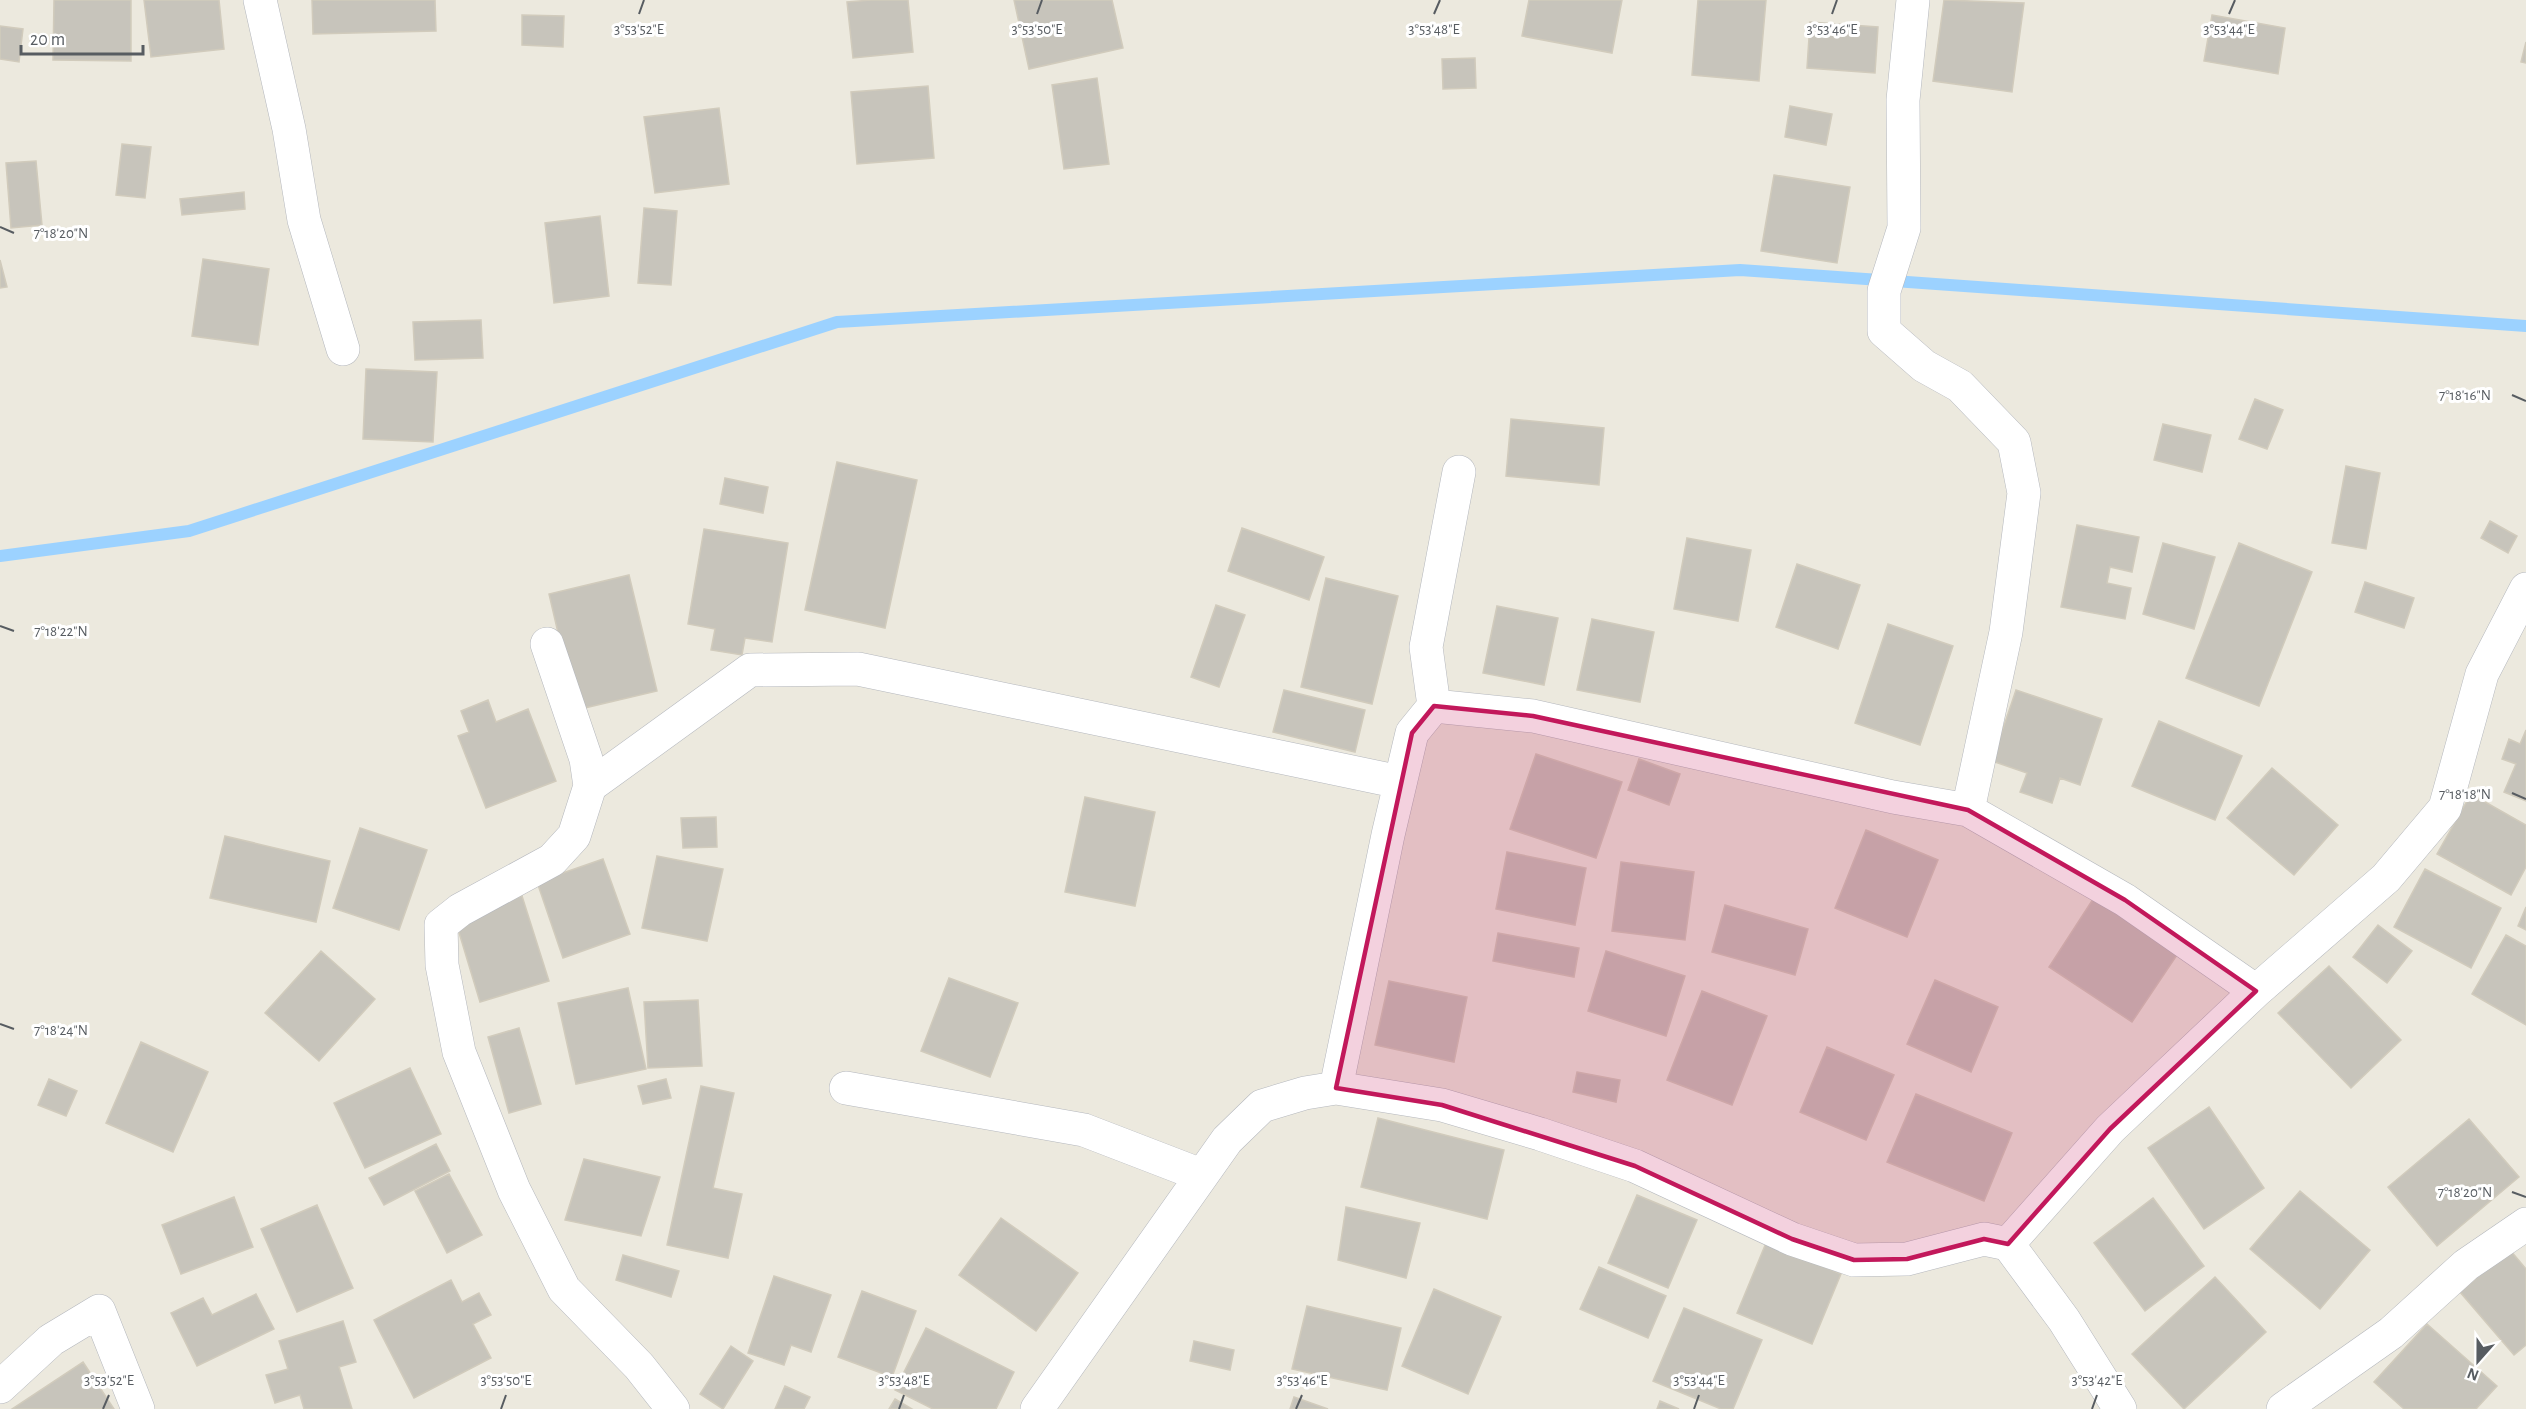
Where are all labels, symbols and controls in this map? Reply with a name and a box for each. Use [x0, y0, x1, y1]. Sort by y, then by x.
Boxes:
scale bar [21, 18, 142, 56]
text: 3°53'52"E [614, 22, 664, 37]
text: 3°53'50"E [1011, 22, 1063, 37]
text: 3°53'48"E [1408, 22, 1460, 37]
text: 3°53'46"E [1806, 22, 1858, 37]
text: 3°53'44"E [2203, 22, 2255, 37]
text: 20 m [30, 31, 65, 49]
text: 7°18'20"N [34, 226, 88, 241]
text: 7°18'16"N [2439, 388, 2491, 403]
text: 7°18'22"N [34, 624, 88, 639]
text: 7°18'18"N [2439, 787, 2491, 802]
text: 7°18'24"N [34, 1023, 88, 1038]
text: 7°18'20"N [2438, 1185, 2492, 1200]
north arrow [2448, 1331, 2508, 1391]
text: N [2465, 1365, 2481, 1384]
text: 3°53'52"E [84, 1373, 134, 1388]
text: 3°53'50"E [480, 1373, 532, 1388]
text: 3°53'48"E [878, 1373, 930, 1388]
text: 3°53'46"E [1276, 1373, 1328, 1388]
text: 3°53'44"E [1673, 1373, 1725, 1388]
text: 3°53'42"E [2072, 1373, 2123, 1388]

